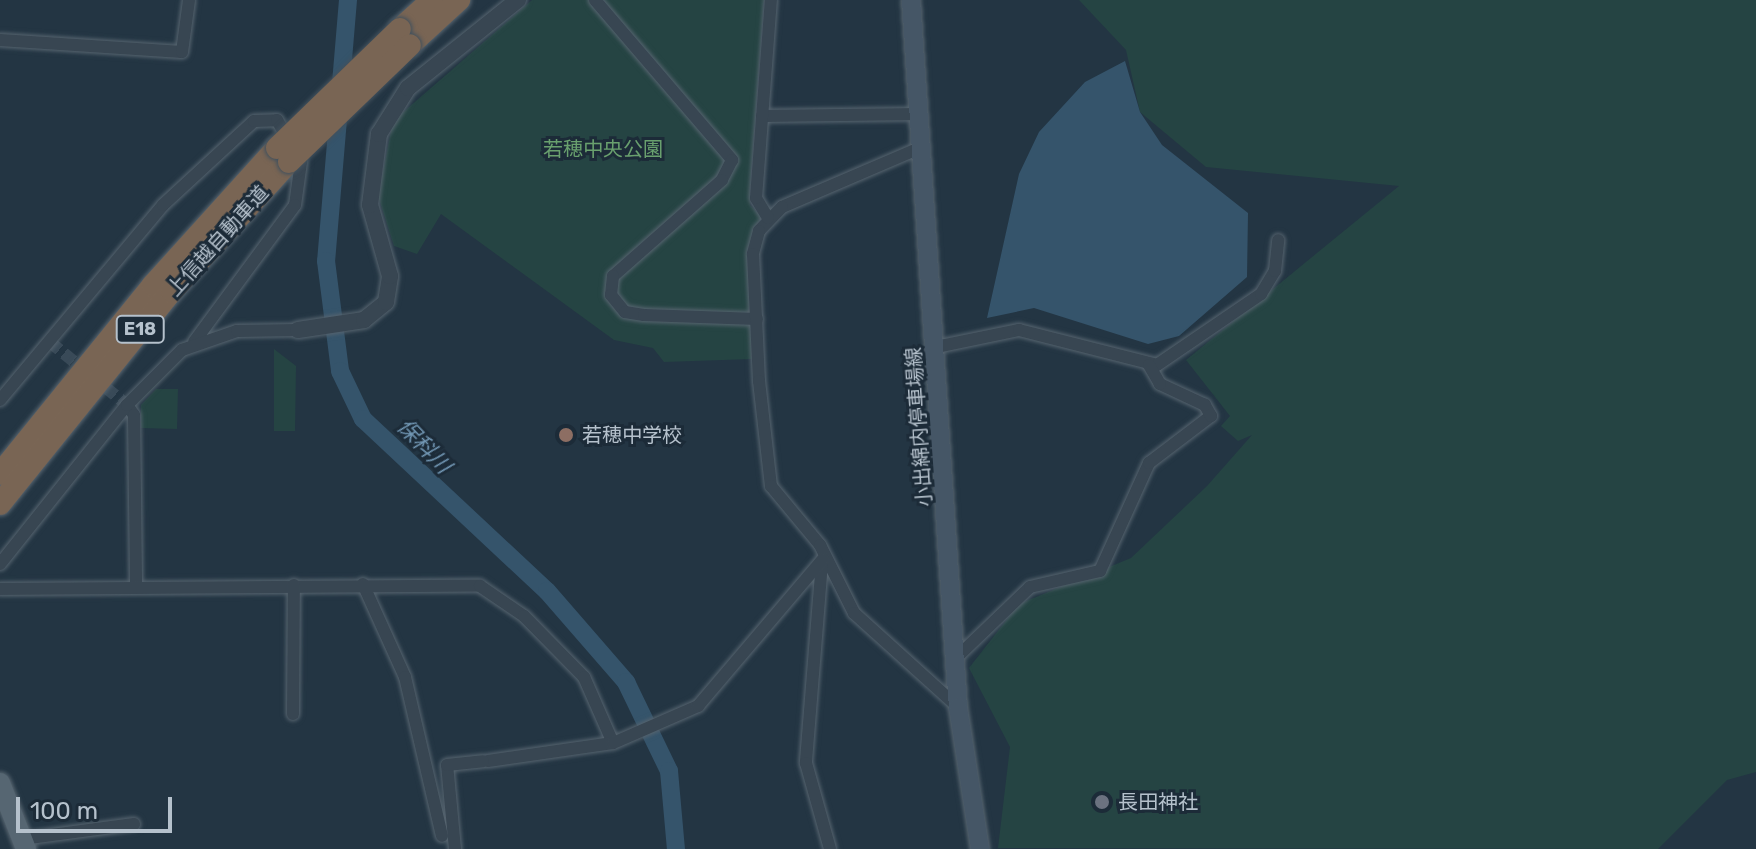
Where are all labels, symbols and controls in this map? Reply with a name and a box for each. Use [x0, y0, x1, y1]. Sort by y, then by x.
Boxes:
park label: 若穂中央公園 [543, 137, 663, 161]
street label: 上信越自動車道 [162, 181, 274, 301]
road number: E18 [114, 315, 166, 343]
street label: 小出綿内停車場線 [901, 346, 937, 508]
water label: 保科川 [392, 413, 456, 479]
place label: 若穂中学校 [582, 423, 682, 447]
marker: 若穂中学校 [557, 426, 575, 444]
scale bar [20, 781, 176, 831]
place label: 長田神社 [1118, 790, 1198, 814]
marker: 長田神社 [1093, 793, 1111, 811]
text: 100 m [30, 797, 98, 825]

